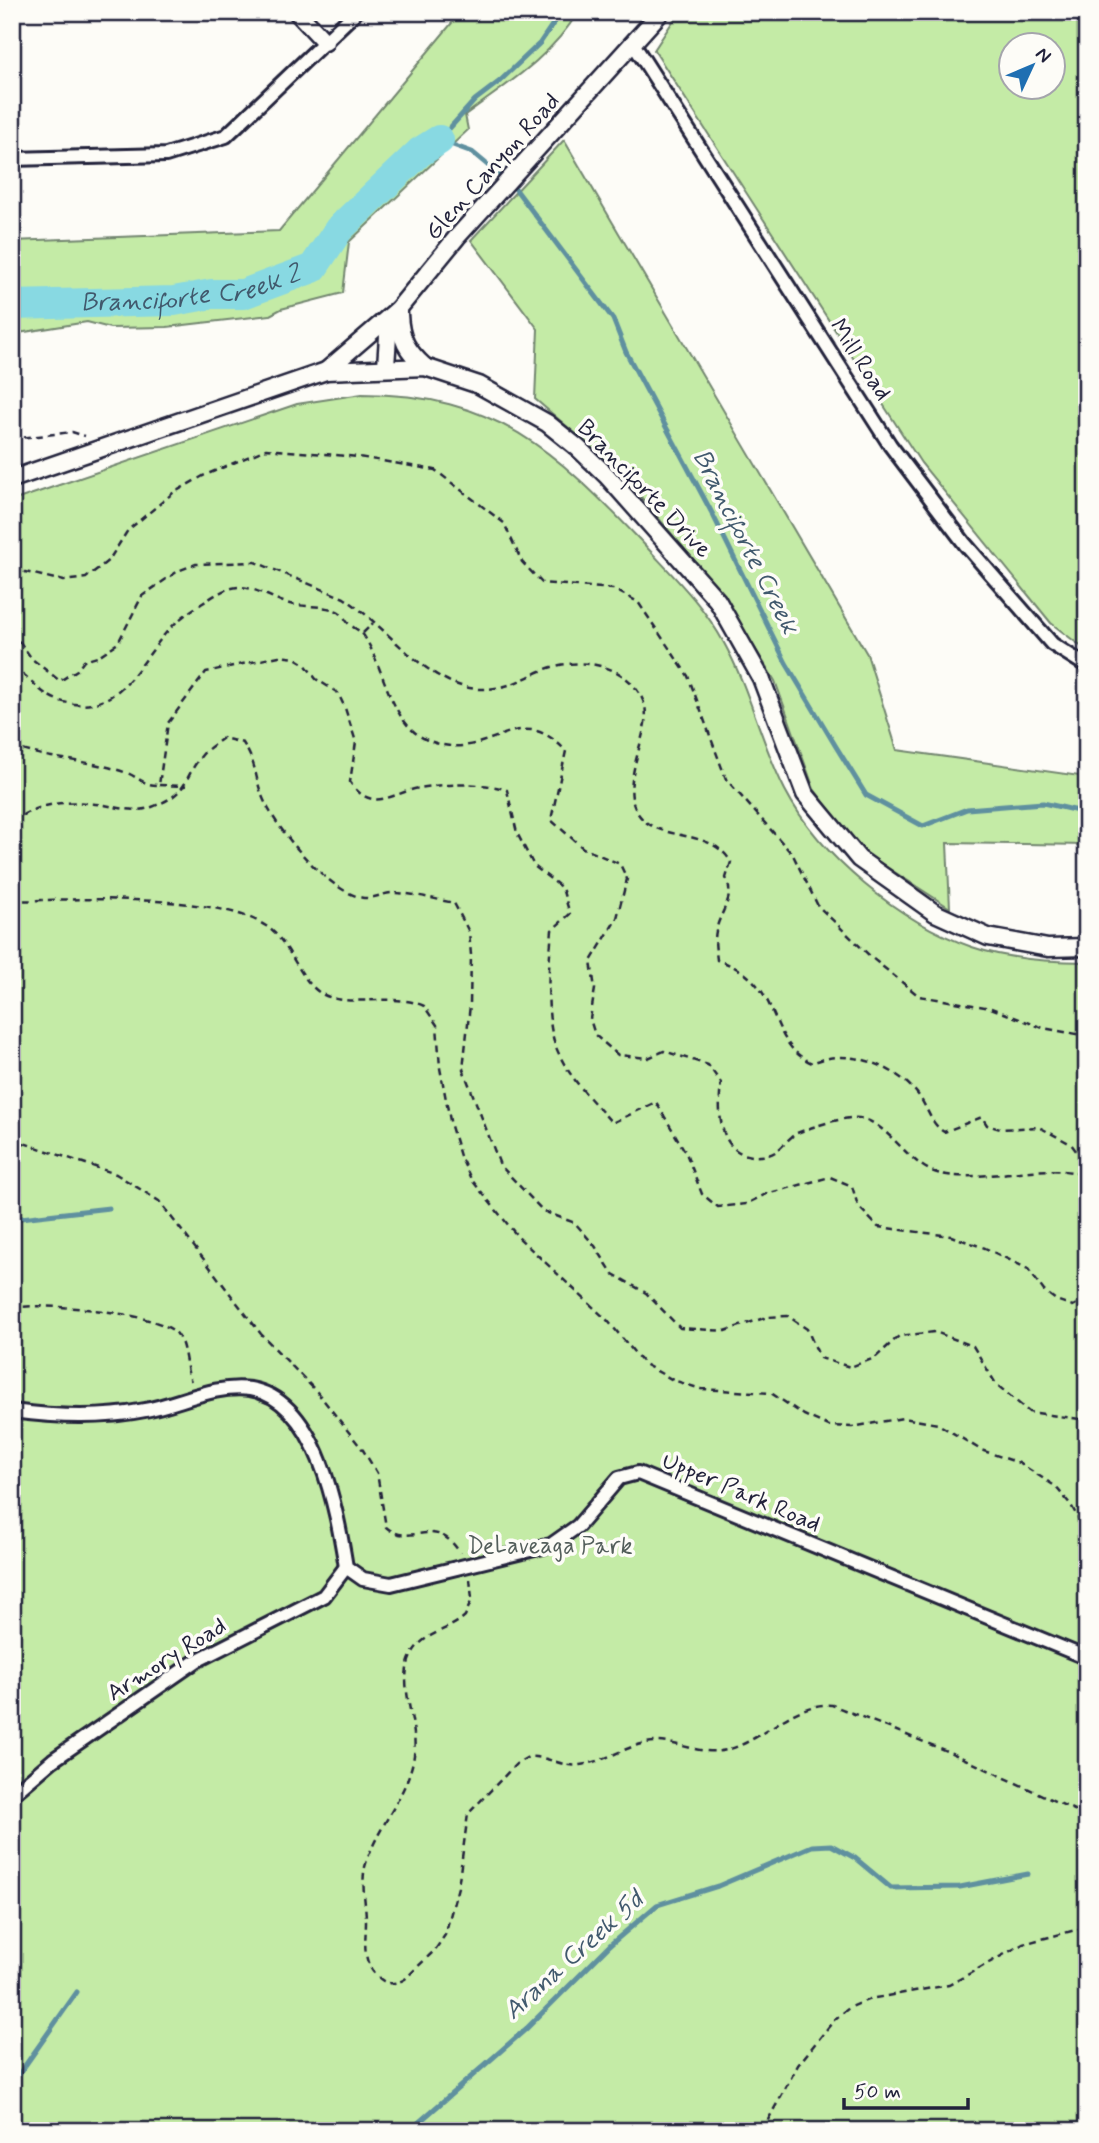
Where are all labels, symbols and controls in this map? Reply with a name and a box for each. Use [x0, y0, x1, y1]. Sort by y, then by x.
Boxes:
north arrow [998, 32, 1068, 102]
text: N [1030, 42, 1057, 68]
street label: Glen Canyon Road [419, 87, 567, 247]
water label: Branciforte Creek 2 [80, 256, 308, 320]
street label: Mill Road [822, 313, 898, 407]
street label: Branciforte Drive [568, 413, 718, 566]
water label: Branciforte Creek [682, 444, 807, 642]
street label: Upper Park Road [657, 1446, 825, 1540]
park label: DeLaveaga Park [467, 1531, 633, 1562]
street label: Armory Road [101, 1611, 233, 1709]
water label: Arana Creek 5d [497, 1882, 653, 2028]
scale bar [844, 2066, 968, 2110]
text: 50 m [854, 2078, 901, 2106]

